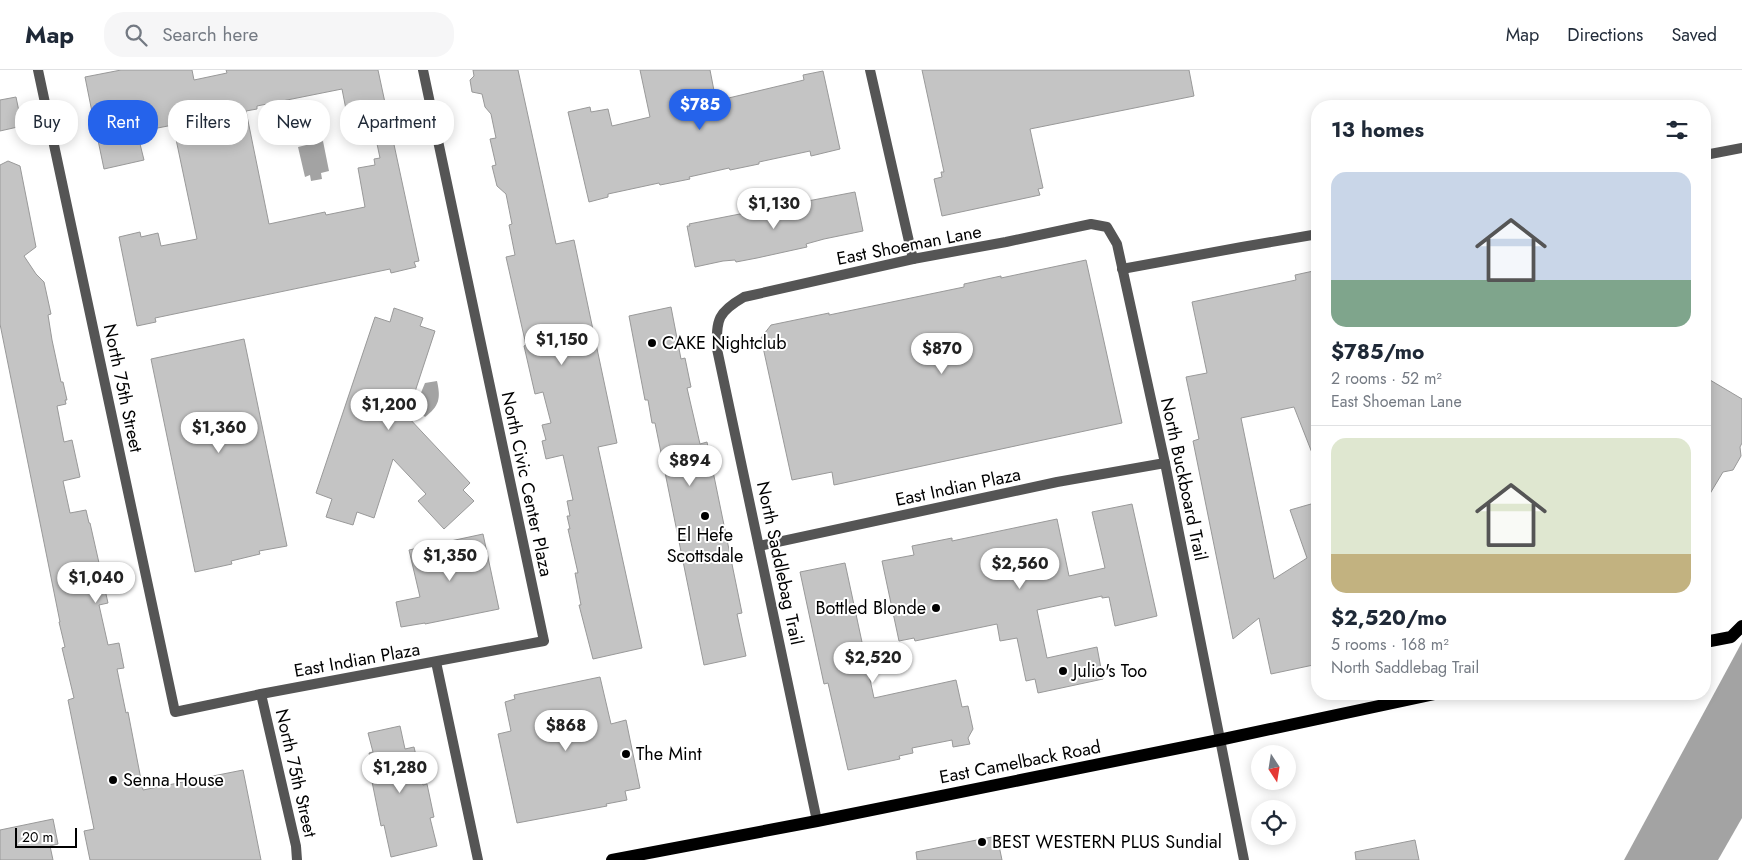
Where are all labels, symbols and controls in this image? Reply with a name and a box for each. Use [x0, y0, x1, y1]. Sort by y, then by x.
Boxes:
search box [104, 12, 454, 57]
text: Map [25, 17, 74, 52]
icon: search [122, 21, 150, 49]
text: Search here [162, 21, 258, 48]
text: Map [1506, 22, 1539, 48]
text: Directions [1567, 22, 1643, 48]
text: Saved [1671, 22, 1717, 48]
pin: $785 [670, 88, 730, 131]
text: $785 [680, 93, 720, 116]
chip: Buy [15, 100, 78, 145]
chip: Rent [88, 100, 158, 145]
chip: Filters [168, 100, 248, 145]
chip: New [258, 100, 330, 145]
chip: Apartment [340, 100, 454, 145]
text: 13 homes [1331, 115, 1424, 145]
icon: filters [1663, 116, 1691, 144]
pin: $1,130 [733, 188, 815, 230]
text: $1,130 [748, 192, 800, 215]
icon: home [1466, 205, 1556, 295]
street label: East Shoeman Lane [834, 218, 984, 272]
street label: North 75th Street [97, 321, 149, 455]
pin: $1,150 [521, 324, 603, 366]
text: $1,150 [536, 328, 588, 351]
place label: CAKE Nightclub [662, 330, 787, 356]
pin: $870 [912, 332, 972, 375]
marker: CAKE Nightclub [646, 337, 658, 349]
text: $870 [922, 337, 962, 360]
text: $785/mo [1331, 337, 1424, 367]
text: 2 rooms · 52 m² [1331, 367, 1442, 390]
pin: $1,200 [348, 388, 430, 431]
street label: North Civic Center Plaza [495, 389, 559, 579]
text: East Shoeman Lane [1331, 390, 1462, 413]
text: $1,200 [362, 393, 416, 416]
street label: North Buckboard Trail [1154, 395, 1214, 563]
pin: $1,360 [178, 412, 260, 454]
text: $1,360 [192, 416, 246, 439]
pin: $894 [660, 444, 720, 487]
text: $894 [669, 449, 711, 472]
street label: East Indian Plaza [893, 461, 1023, 513]
icon: home [1466, 470, 1556, 560]
street label: North Saddlebag Trail [750, 479, 810, 647]
marker: El Hefe Scottsdale [699, 510, 711, 522]
place label: El Hefe Scottsdale [667, 522, 743, 569]
pin: $1,350 [409, 540, 491, 582]
text: $1,350 [423, 544, 477, 567]
pin: $2,560 [979, 548, 1061, 590]
text: $2,560 [991, 552, 1049, 575]
pin: $1,040 [55, 562, 137, 604]
text: $1,040 [68, 566, 124, 589]
place label: Bottled Blonde [815, 595, 926, 621]
marker: Bottled Blonde [930, 602, 942, 614]
text: $2,520/mo [1331, 603, 1447, 633]
text: 5 rooms · 168 m² [1331, 633, 1449, 656]
street label: East Indian Plaza [292, 636, 422, 684]
pin: $2,520 [832, 642, 914, 684]
text: $2,520 [844, 646, 902, 669]
text: North Saddlebag Trail [1331, 656, 1479, 679]
place label: Julio's Too [1071, 658, 1147, 684]
marker: Julio's Too [1057, 665, 1069, 677]
street label: North 75th Street [269, 706, 324, 840]
pin: $868 [536, 710, 596, 752]
text: $868 [546, 714, 586, 737]
street label: East Camelback Road [937, 734, 1103, 790]
place label: The Mint [636, 741, 702, 767]
north arrow [1251, 745, 1296, 790]
map controls [1251, 745, 1296, 845]
marker: The Mint [620, 748, 632, 760]
pin: $1,280 [359, 752, 441, 794]
text: $1,280 [373, 756, 427, 779]
place label: Senna House [123, 767, 224, 793]
marker: Senna House [107, 774, 119, 786]
button: locate [1251, 800, 1296, 845]
scale bar [15, 825, 78, 848]
text: 20 m [22, 827, 54, 847]
place label: BEST WESTERN PLUS Sundial [992, 829, 1222, 855]
marker: BEST WESTERN PLUS Sundial [976, 836, 988, 848]

